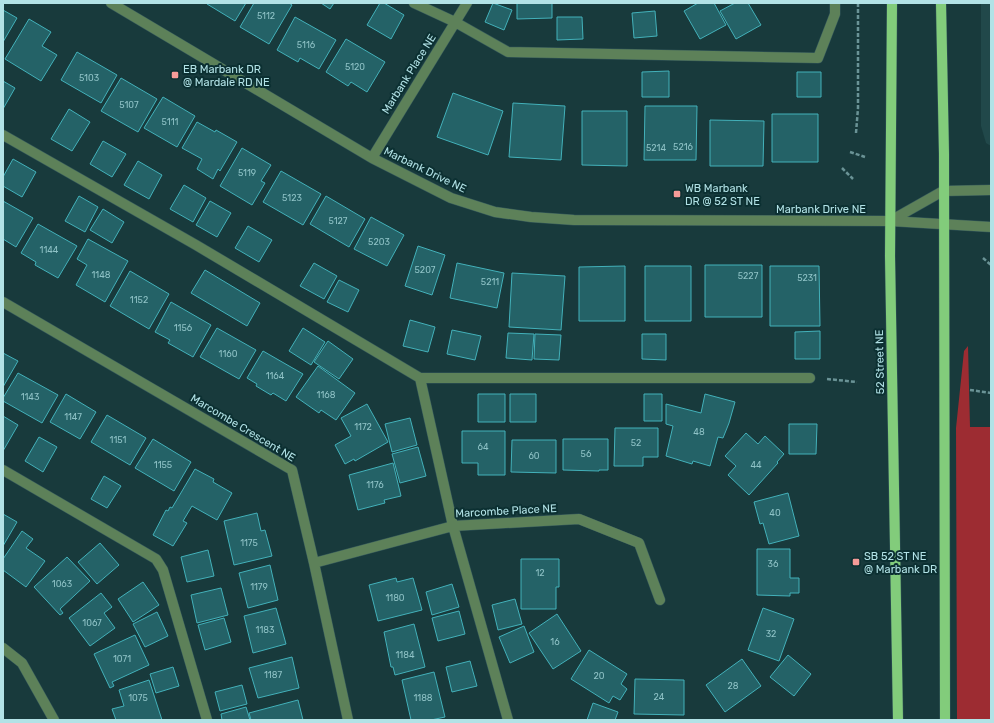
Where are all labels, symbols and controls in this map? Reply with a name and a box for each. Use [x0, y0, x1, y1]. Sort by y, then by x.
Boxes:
house number: 5112 [257, 11, 275, 21]
street label: Marbank Place NE [379, 31, 439, 116]
house number: 5116 [297, 40, 316, 50]
house number: 5120 [345, 62, 365, 72]
place label: EB Marbank DR @ Mardale RD NE [183, 63, 270, 89]
marker: EB Marbank DR @ Mardale RD NE [170, 70, 180, 80]
house number: 5103 [79, 73, 99, 83]
house number: 5107 [119, 100, 139, 110]
house number: 5111 [162, 117, 179, 127]
house number: 5216 [673, 142, 694, 152]
house number: 5214 [646, 143, 666, 153]
street label: Marbank Drive NE [382, 144, 469, 196]
house number: 5119 [238, 168, 256, 178]
place label: WB Marbank DR @ 52 ST NE [685, 182, 760, 208]
marker: WB Marbank DR @ 52 ST NE [672, 189, 682, 199]
house number: 5123 [282, 193, 302, 203]
street label: Marbank Drive NE [776, 203, 866, 216]
house number: 5127 [329, 216, 348, 226]
house number: 5203 [368, 237, 390, 247]
house number: 1144 [40, 245, 59, 255]
house number: 5207 [415, 265, 436, 275]
house number: 1148 [91, 270, 111, 280]
house number: 5227 [738, 271, 759, 281]
house number: 5231 [797, 273, 817, 283]
house number: 5211 [481, 277, 499, 287]
house number: 1152 [130, 295, 148, 305]
house number: 1156 [174, 323, 193, 333]
street label: 52 Street NE [873, 329, 887, 394]
house number: 1160 [219, 349, 238, 359]
house number: 1164 [266, 371, 285, 381]
house number: 1168 [317, 390, 336, 400]
house number: 1143 [21, 392, 39, 402]
street label: Marcombe Crescent NE [188, 392, 298, 465]
house number: 1147 [64, 412, 82, 422]
house number: 1172 [354, 422, 372, 432]
house number: 48 [693, 427, 705, 437]
house number: 1151 [110, 435, 127, 445]
house number: 52 [631, 438, 641, 448]
house number: 64 [477, 442, 489, 452]
house number: 56 [581, 449, 592, 459]
house number: 60 [528, 451, 540, 461]
house number: 1155 [154, 460, 172, 470]
house number: 44 [750, 460, 762, 470]
house number: 1176 [366, 480, 384, 490]
street label: Marcombe Place NE [455, 502, 557, 520]
house number: 40 [769, 508, 781, 518]
house number: 1175 [240, 538, 258, 548]
place label: SB 52 ST NE @ Marbank DR [864, 550, 937, 576]
marker: SB 52 ST NE @ Marbank DR [851, 557, 861, 567]
house number: 36 [768, 559, 779, 569]
house number: 12 [535, 568, 545, 578]
house number: 1063 [52, 579, 72, 589]
house number: 1179 [250, 582, 268, 592]
house number: 1180 [385, 593, 405, 603]
house number: 1067 [82, 618, 102, 628]
house number: 1183 [256, 625, 274, 635]
house number: 32 [766, 629, 776, 639]
house number: 16 [550, 637, 560, 647]
house number: 1184 [395, 650, 415, 660]
house number: 1071 [113, 654, 131, 664]
house number: 1187 [264, 670, 282, 680]
house number: 20 [594, 671, 605, 681]
house number: 28 [727, 681, 739, 691]
house number: 24 [654, 692, 665, 702]
house number: 1075 [128, 693, 148, 703]
house number: 1188 [413, 693, 433, 703]

